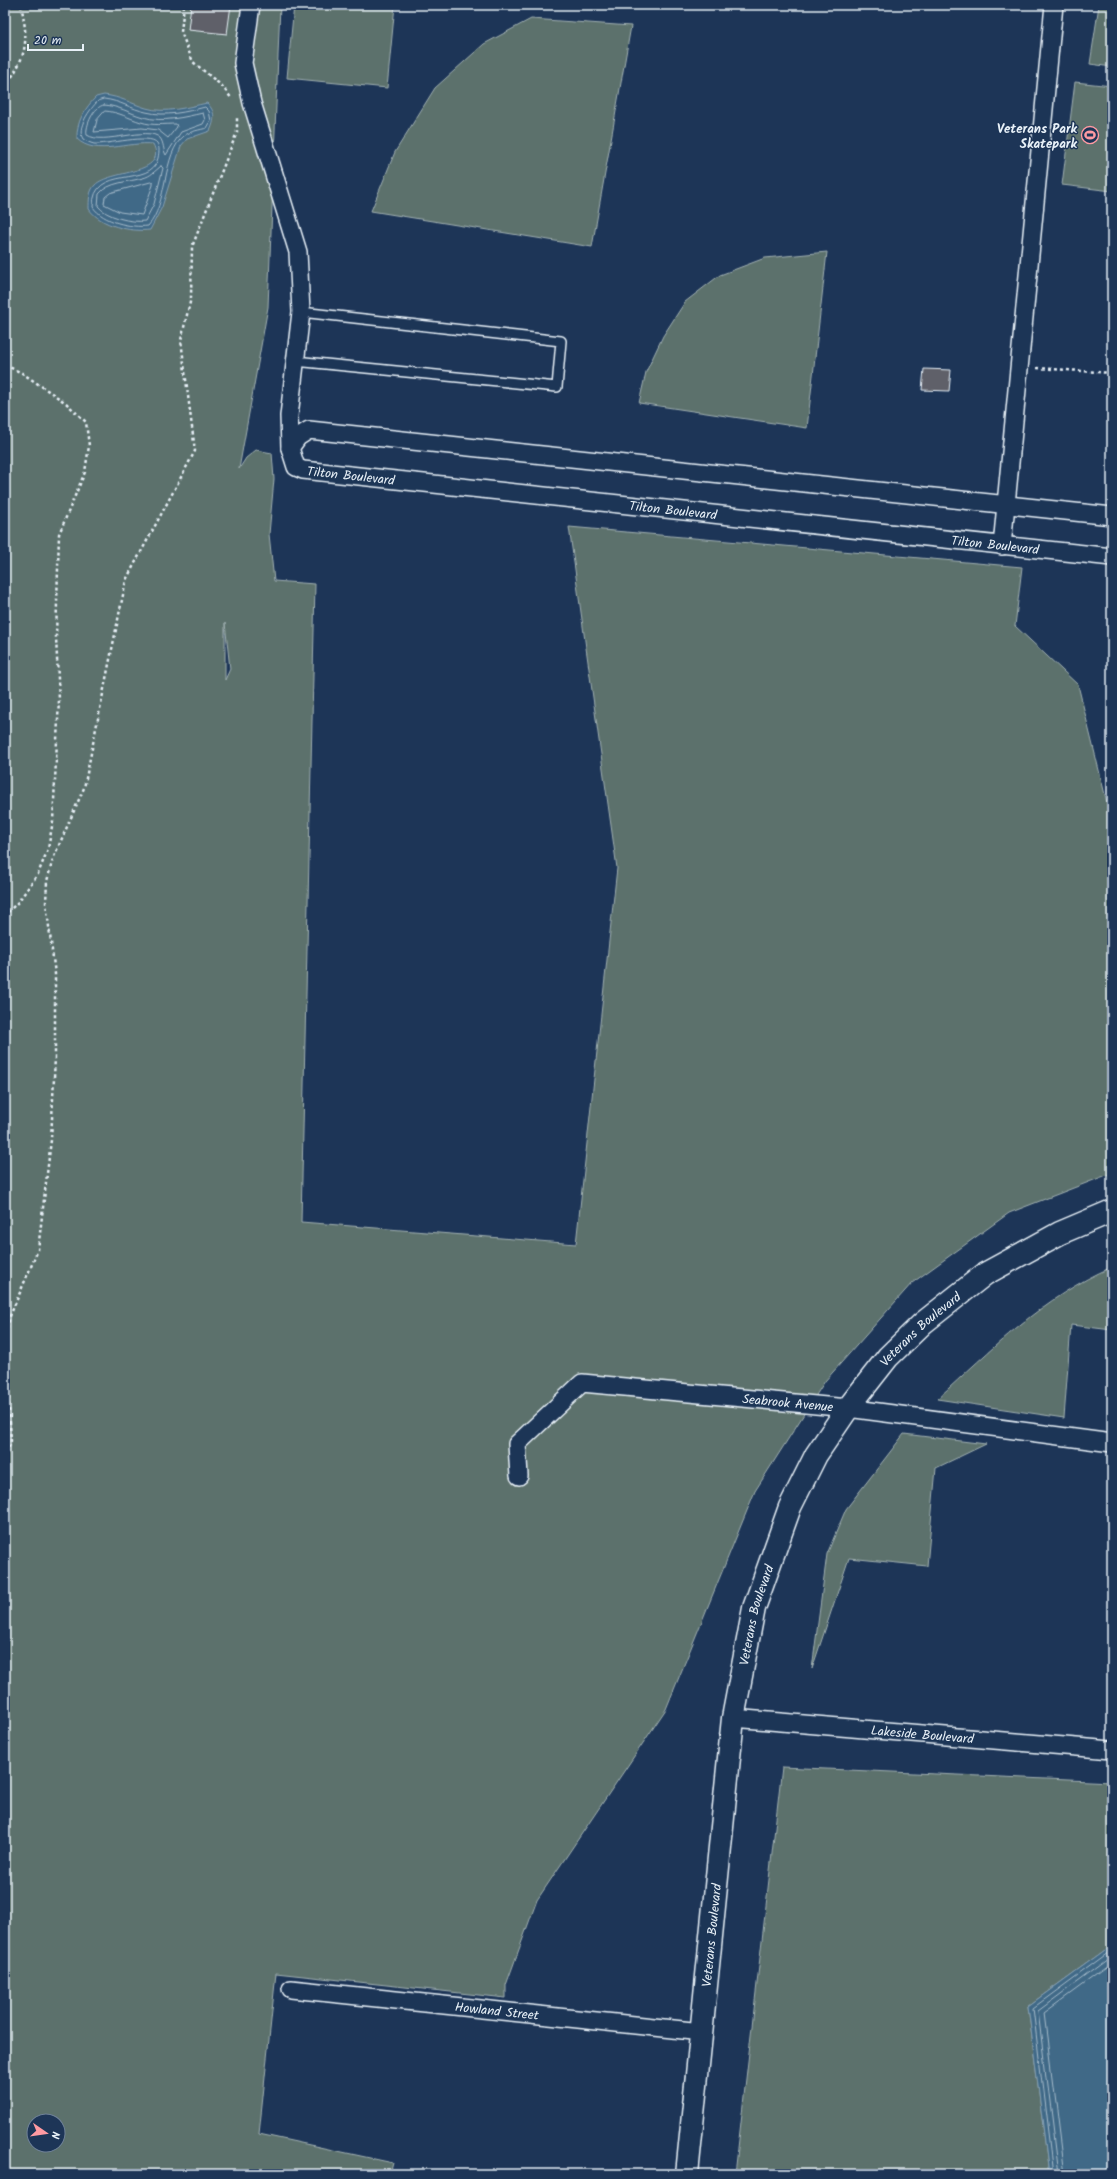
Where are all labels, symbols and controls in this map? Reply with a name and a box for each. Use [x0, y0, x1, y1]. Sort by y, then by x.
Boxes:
scale bar [28, 26, 83, 52]
text: 20 m [34, 31, 62, 50]
place label: Veterans Park Skatepark [997, 119, 1078, 155]
sports icon: Veterans Park Skatepark [1080, 125, 1100, 145]
street label: Tilton Boulevard [306, 461, 396, 492]
street label: Tilton Boulevard [628, 496, 718, 526]
street label: Tilton Boulevard [950, 531, 1041, 561]
street label: Veterans Boulevard [875, 1287, 967, 1372]
street label: Seabrook Avenue [741, 1389, 834, 1419]
street label: Veterans Boulevard [734, 1562, 781, 1667]
street label: Lakeside Boulevard [870, 1721, 975, 1750]
street label: Veterans Boulevard [697, 1882, 728, 1988]
street label: Howland Street [454, 1997, 541, 2027]
north arrow [26, 2113, 66, 2153]
text: N [45, 2130, 64, 2140]

